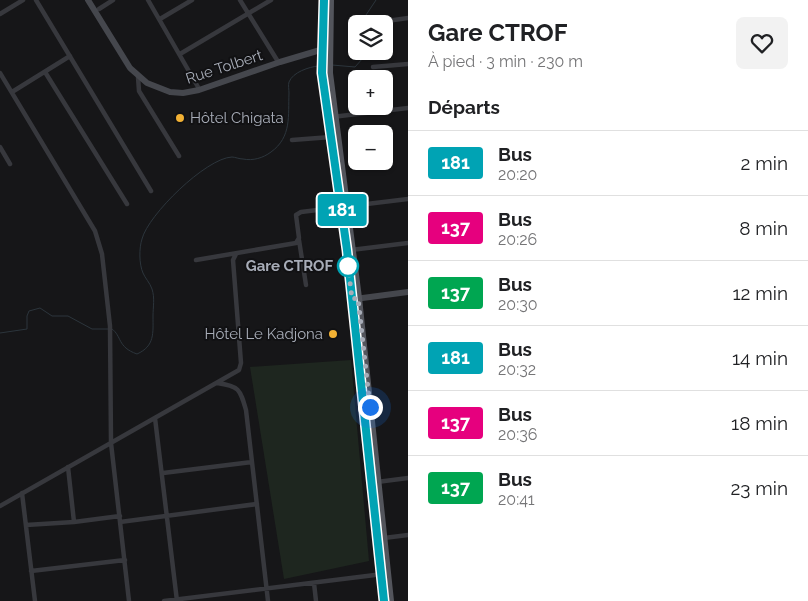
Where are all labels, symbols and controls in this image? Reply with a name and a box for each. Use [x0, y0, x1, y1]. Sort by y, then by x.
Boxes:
map controls [348, 15, 393, 170]
button: layers [348, 15, 393, 60]
button: heart [736, 17, 788, 69]
text: Gare CTROF [428, 18, 568, 47]
street label: Rue Tolbert [183, 46, 265, 88]
text: À pied · 3 min · 230 m [428, 52, 583, 71]
button: + [348, 70, 393, 115]
text: Départs [428, 96, 500, 118]
place label: Hôtel Chigata [190, 109, 284, 127]
marker: Hôtel Chigata [174, 112, 186, 124]
button: − [348, 125, 393, 170]
text: Bus [498, 143, 532, 165]
text: 181 [441, 152, 470, 173]
text: 2 min [741, 152, 788, 174]
text: 20:20 [498, 165, 537, 184]
line badge: 181 [313, 194, 371, 226]
text: 181 [328, 199, 356, 220]
text: Bus [498, 208, 532, 230]
text: 137 [441, 217, 470, 238]
text: 8 min [739, 217, 788, 239]
text: 20:26 [498, 230, 537, 249]
marker: Gare CTROF [337, 255, 359, 277]
place label: Gare CTROF [246, 257, 333, 275]
text: Bus [498, 273, 532, 295]
text: 137 [441, 282, 470, 303]
text: 12 min [732, 282, 788, 304]
text: 20:30 [498, 295, 537, 314]
place label: Hôtel Le Kadjona [205, 325, 323, 343]
marker: Hôtel Le Kadjona [327, 328, 339, 340]
text: Bus [498, 338, 532, 360]
text: 181 [441, 347, 470, 368]
text: 14 min [732, 347, 788, 369]
text: 20:32 [498, 360, 536, 379]
your location [358, 395, 383, 420]
text: Bus [498, 403, 532, 425]
text: 137 [441, 412, 470, 433]
text: 18 min [731, 412, 788, 434]
text: 20:36 [498, 425, 537, 444]
text: Bus [498, 468, 532, 490]
text: 137 [441, 477, 470, 498]
text: 23 min [730, 477, 788, 499]
text: 20:41 [498, 490, 535, 509]

